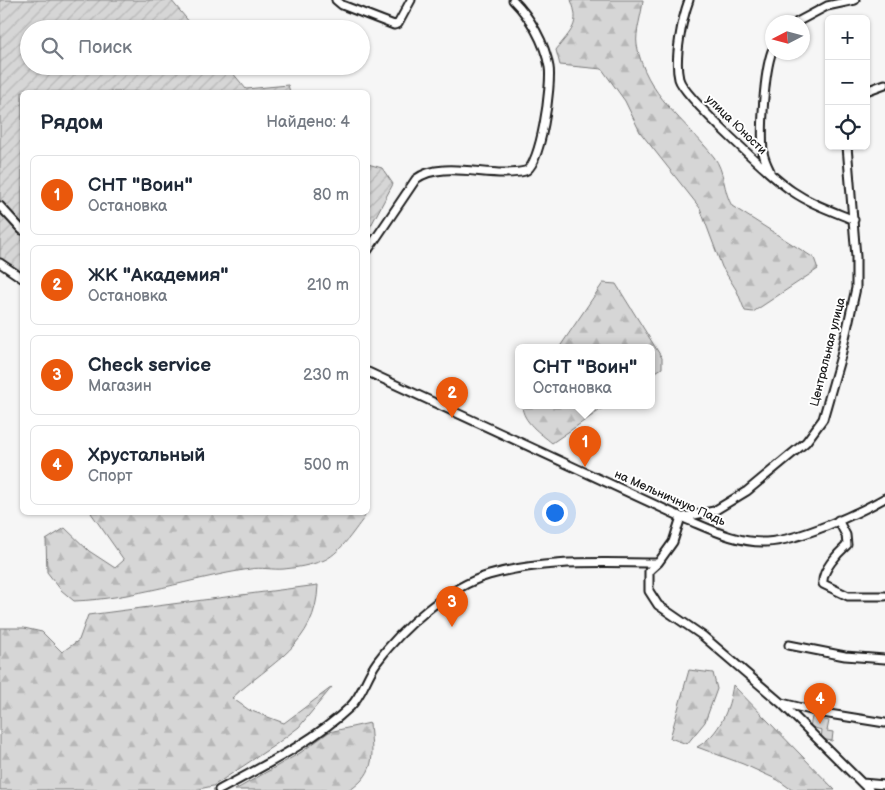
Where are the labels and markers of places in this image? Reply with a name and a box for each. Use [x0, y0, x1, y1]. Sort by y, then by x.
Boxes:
pin: 2 [436, 377, 468, 418]
pin: 1 [569, 426, 601, 467]
pin: 3 [436, 586, 468, 627]
pin: 4 [804, 683, 836, 724]

